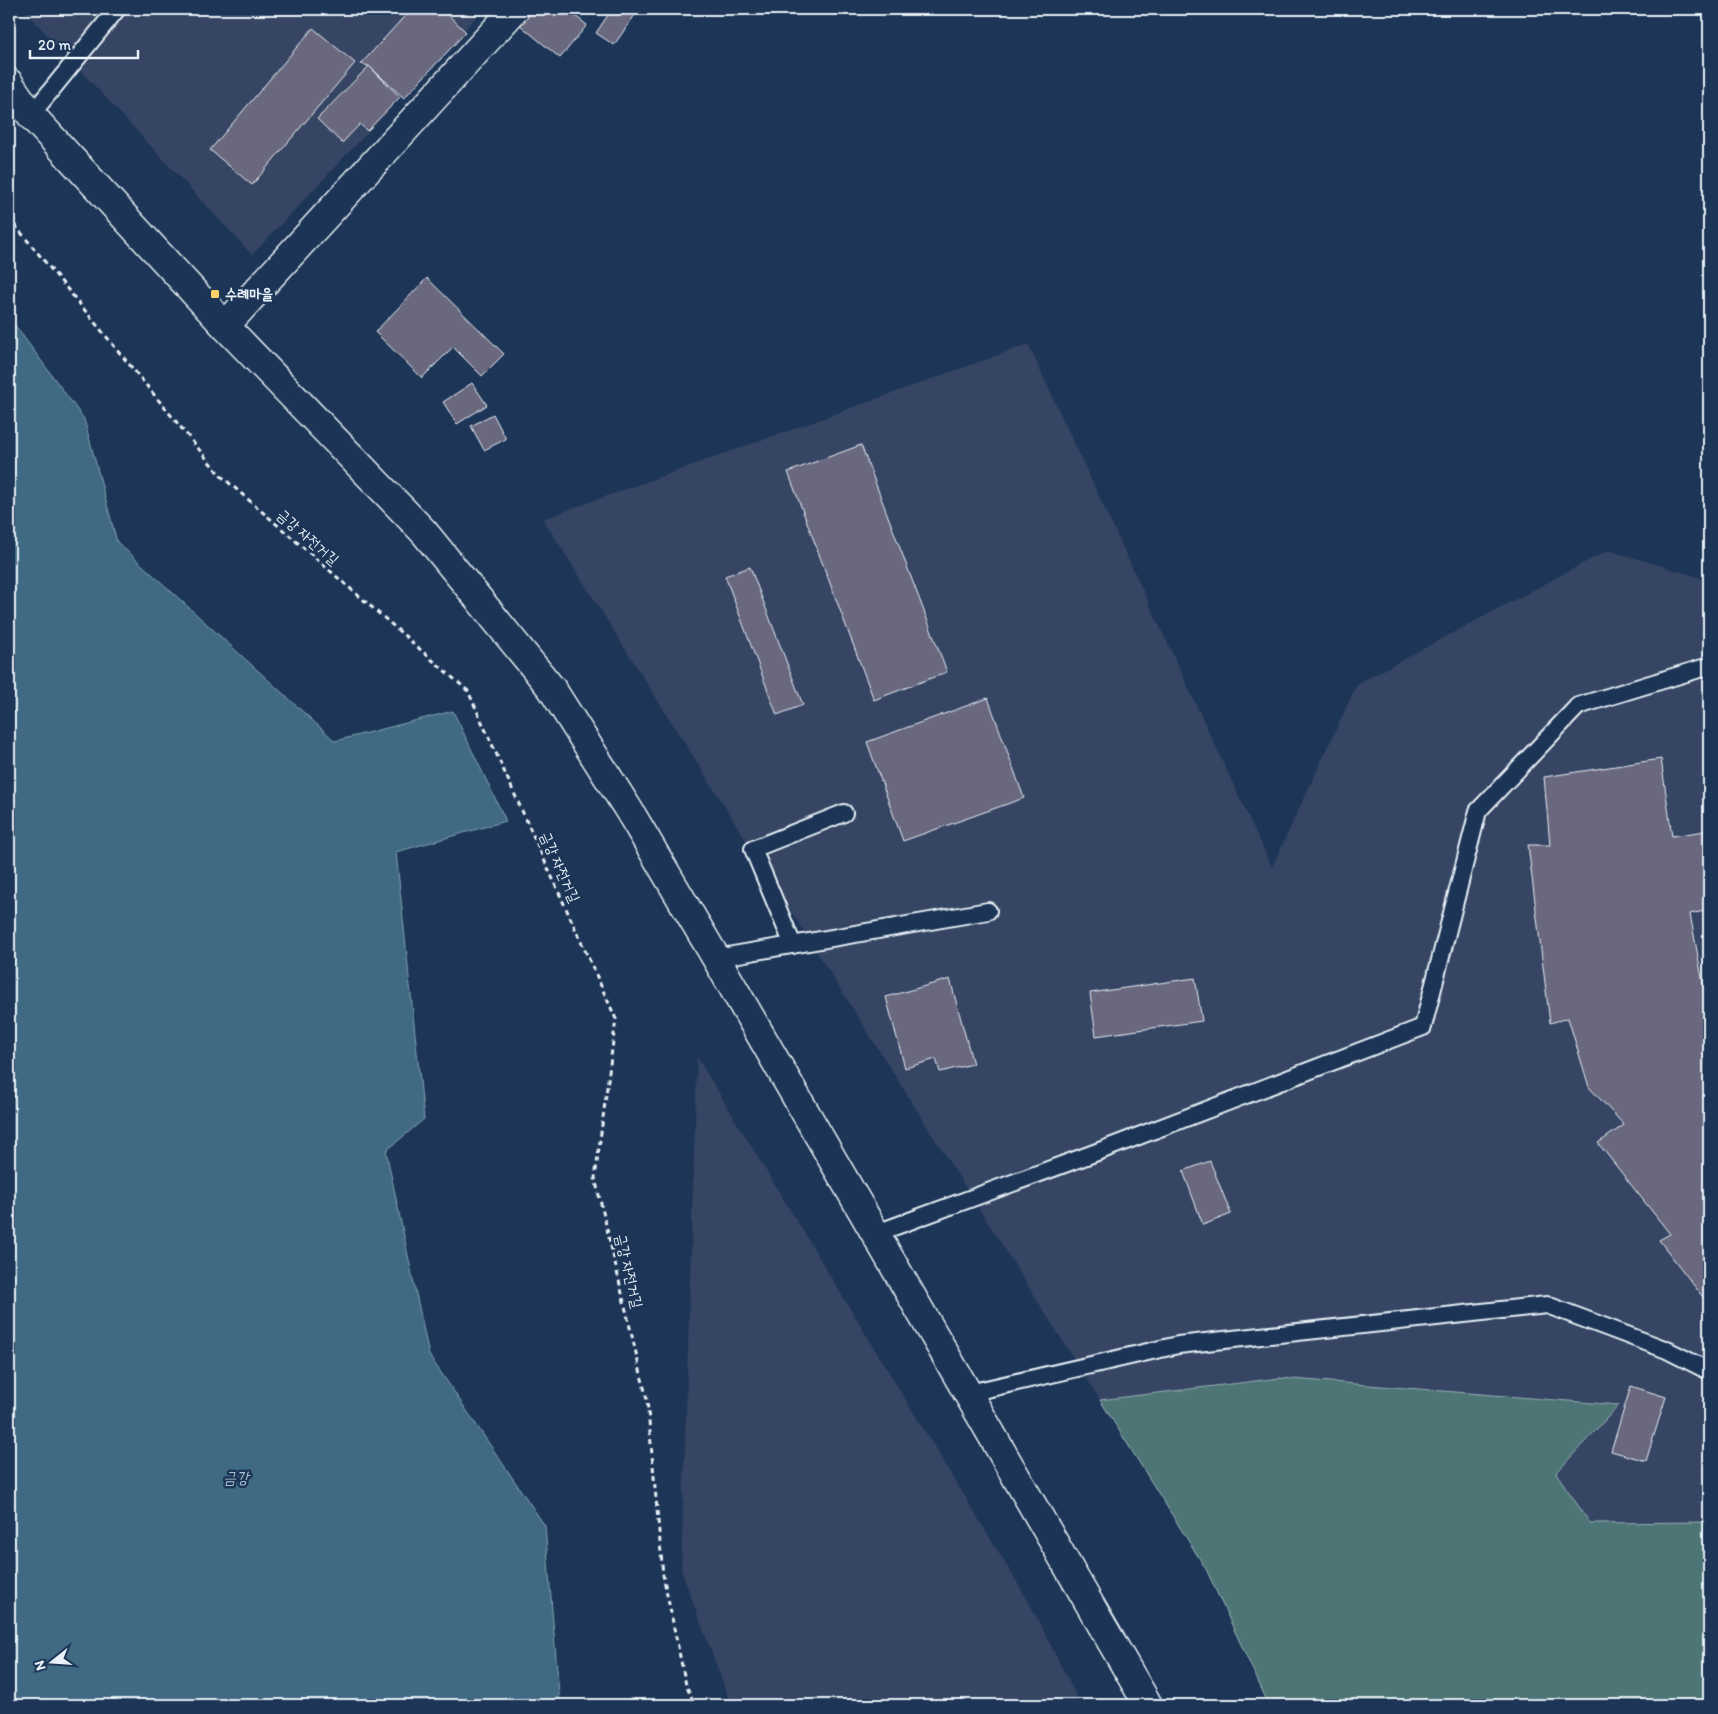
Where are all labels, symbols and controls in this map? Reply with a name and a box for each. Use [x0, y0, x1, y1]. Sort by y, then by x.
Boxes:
scale bar [30, 28, 138, 60]
text: 20 m [38, 36, 72, 54]
place label: 수례마을 [225, 285, 273, 303]
marker: 수례마을 [209, 288, 221, 300]
street label: 금강 자전거길 [273, 505, 343, 569]
street label: 금강 자전거길 [536, 829, 584, 905]
street label: 금강 자전거길 [612, 1232, 646, 1310]
water label: 금강 [223, 1468, 251, 1487]
north arrow [28, 1636, 78, 1686]
text: N [31, 1659, 50, 1673]

